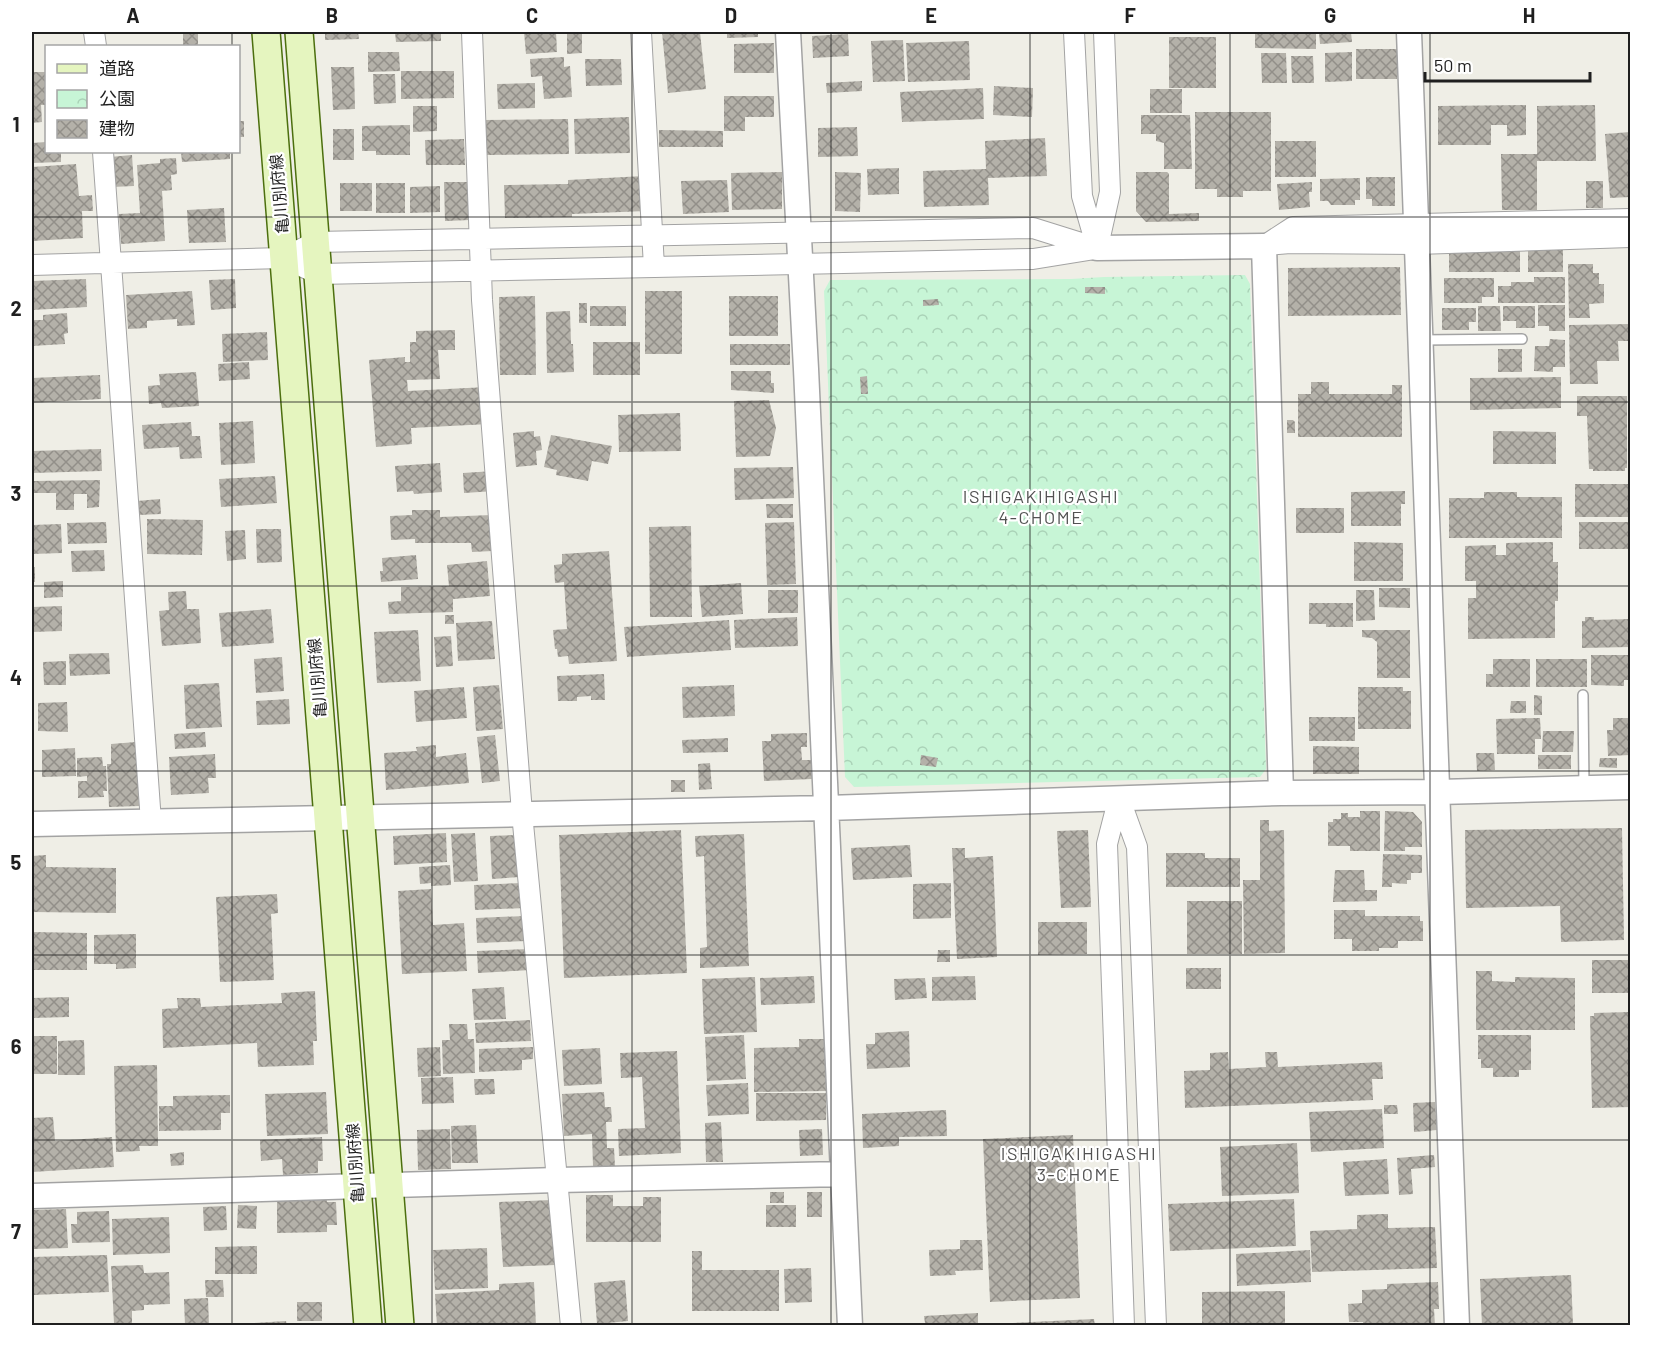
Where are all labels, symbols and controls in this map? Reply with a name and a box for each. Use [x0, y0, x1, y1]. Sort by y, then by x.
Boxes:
text: A [126, 3, 140, 27]
text: B [326, 3, 338, 27]
text: C [526, 3, 538, 27]
text: D [725, 3, 737, 27]
text: E [925, 3, 937, 27]
text: F [1124, 3, 1136, 27]
text: G [1324, 3, 1336, 27]
text: H [1523, 3, 1535, 27]
legend [45, 45, 240, 153]
scale bar [1425, 45, 1590, 83]
text: 50 m [1434, 54, 1472, 76]
text: 道路 [99, 57, 135, 79]
text: 公園 [99, 87, 135, 109]
text: 1 [12, 112, 20, 136]
text: 建物 [99, 117, 135, 139]
street label: 亀川別府線 [266, 153, 291, 235]
text: 2 [10, 296, 22, 320]
text: 3 [11, 481, 21, 505]
district label: ISHIGAKIHIGASHI 4-CHOME [963, 485, 1119, 528]
street label: 亀川別府線 [304, 637, 329, 719]
text: 4 [10, 665, 22, 689]
text: 5 [11, 850, 22, 874]
text: 6 [11, 1034, 22, 1058]
street label: 亀川別府線 [342, 1122, 367, 1204]
district label: ISHIGAKIHIGASHI 3-CHOME [1001, 1142, 1157, 1185]
text: 7 [11, 1219, 21, 1243]

